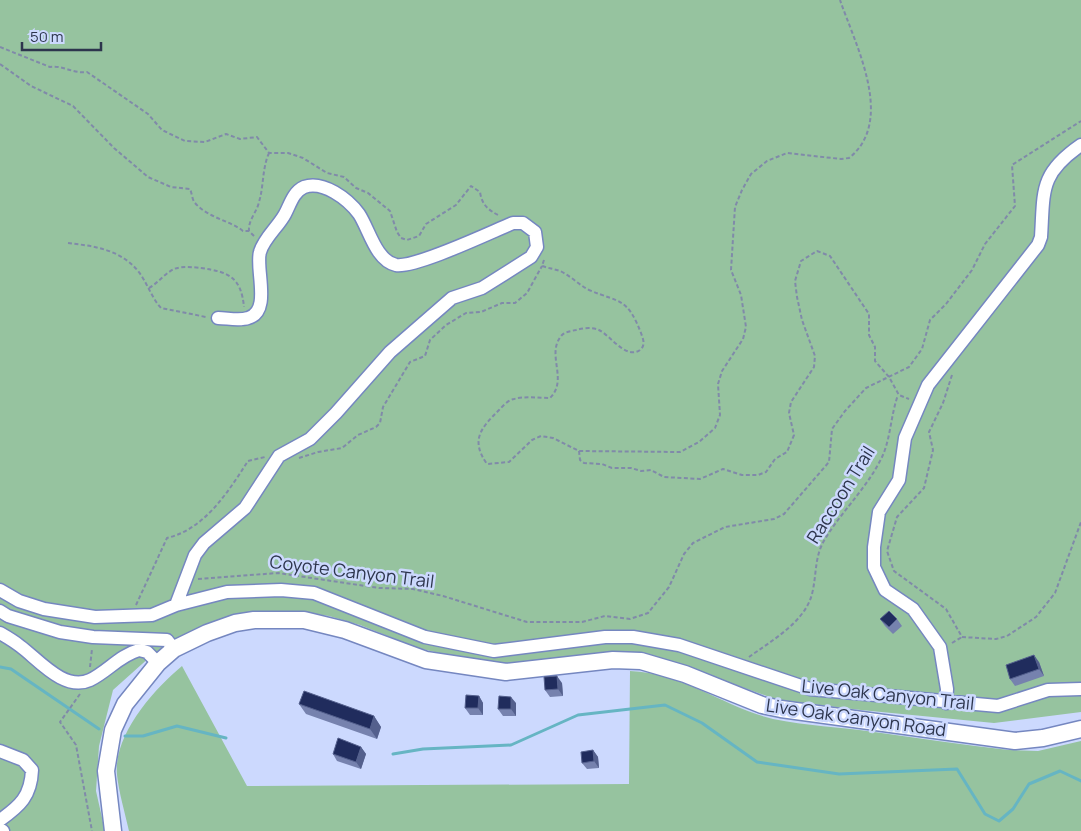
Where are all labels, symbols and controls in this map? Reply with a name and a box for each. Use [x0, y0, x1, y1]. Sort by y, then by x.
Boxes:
scale bar [22, 20, 101, 52]
text: 50 m [30, 26, 64, 47]
street label: Raccoon Trail [801, 441, 880, 548]
street label: Coyote Canyon Trail [268, 549, 436, 593]
street label: Live Oak Canyon Trail [801, 673, 976, 715]
street label: Live Oak Canyon Road [764, 692, 948, 742]

